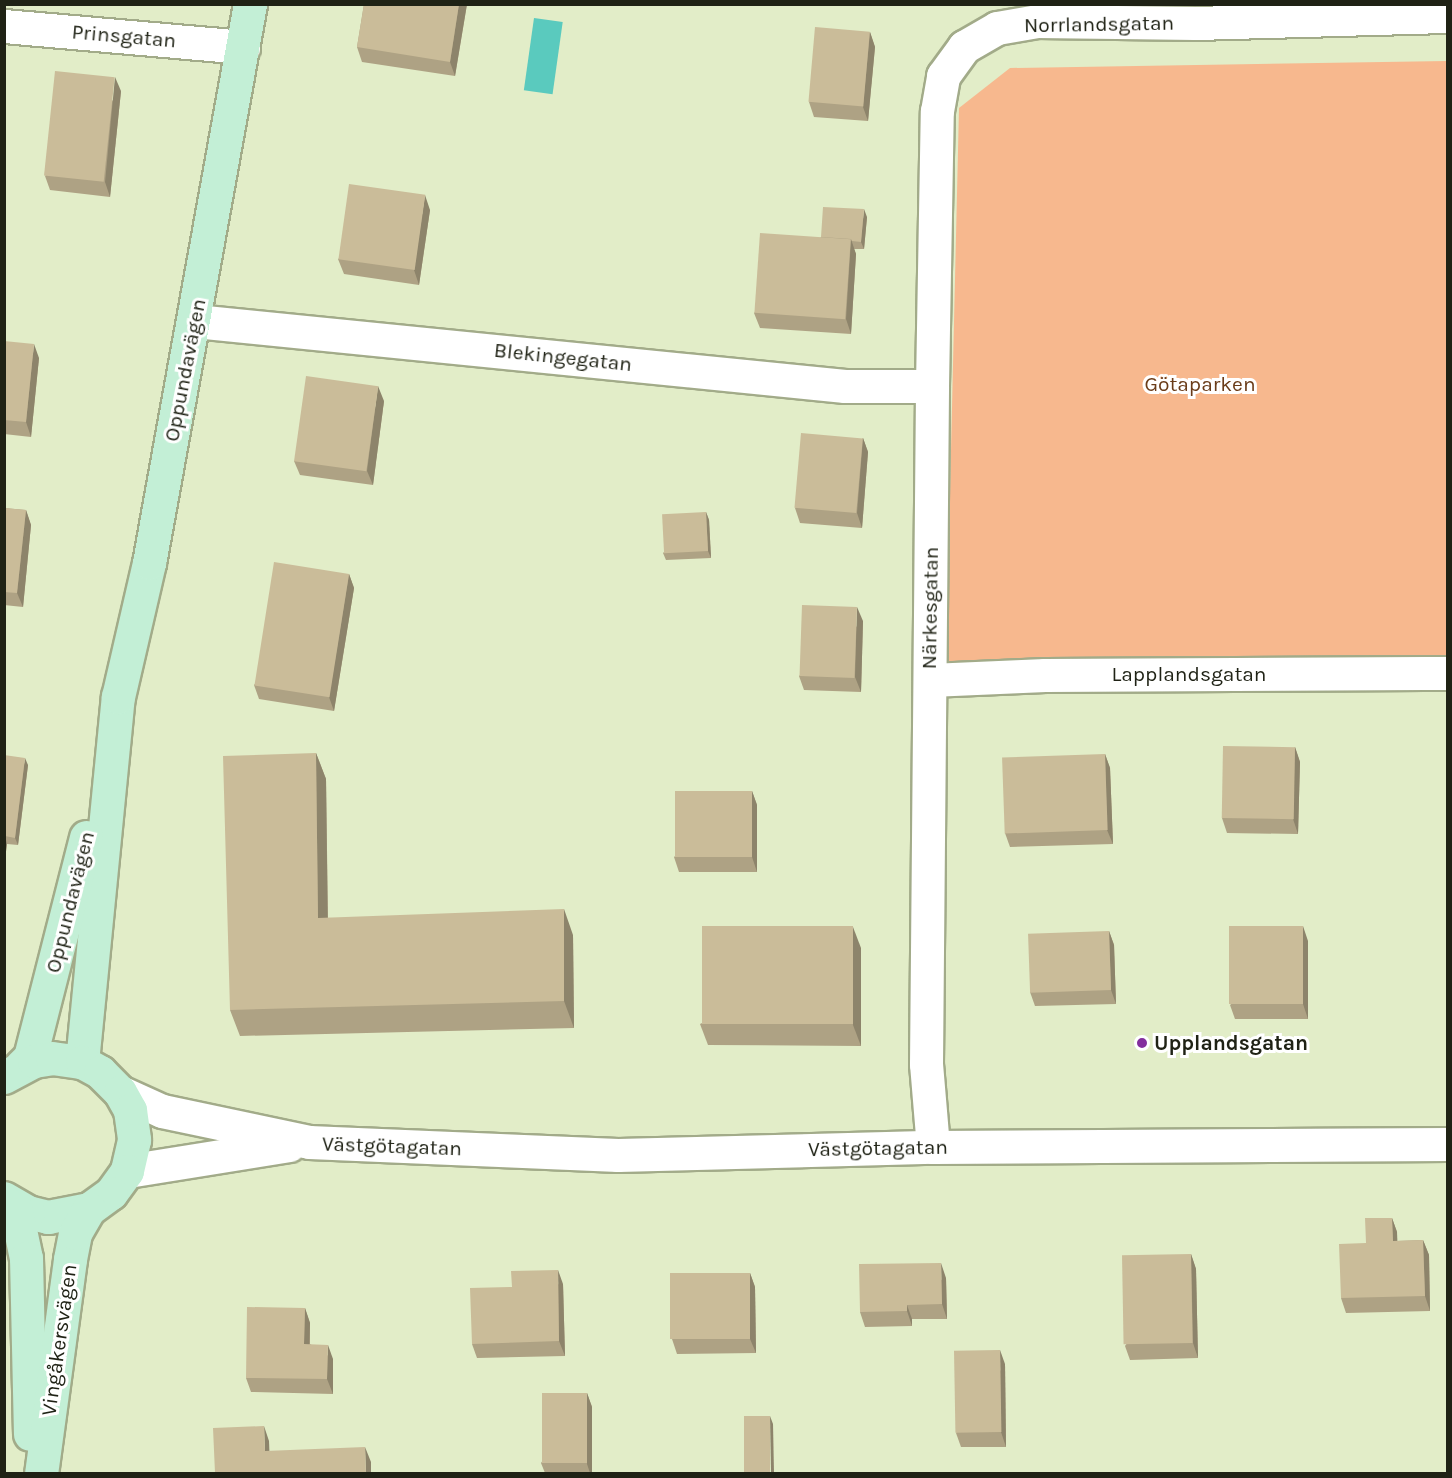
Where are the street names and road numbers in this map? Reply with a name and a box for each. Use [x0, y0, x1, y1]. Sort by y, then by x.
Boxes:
street label: Norrlandsgatan [1024, 10, 1174, 38]
street label: Prinsgatan [71, 19, 177, 53]
street label: Oppundavägen [159, 296, 211, 444]
street label: Blekingegatan [493, 337, 633, 377]
street label: Närkesgatan [916, 546, 944, 670]
street label: Lapplandsgatan [1111, 661, 1267, 687]
street label: Oppundavägen [40, 829, 100, 975]
street label: Västgötagatan [322, 1131, 462, 1161]
street label: Västgötagatan [808, 1134, 948, 1162]
street label: Vingåkersvägen [36, 1263, 82, 1417]

